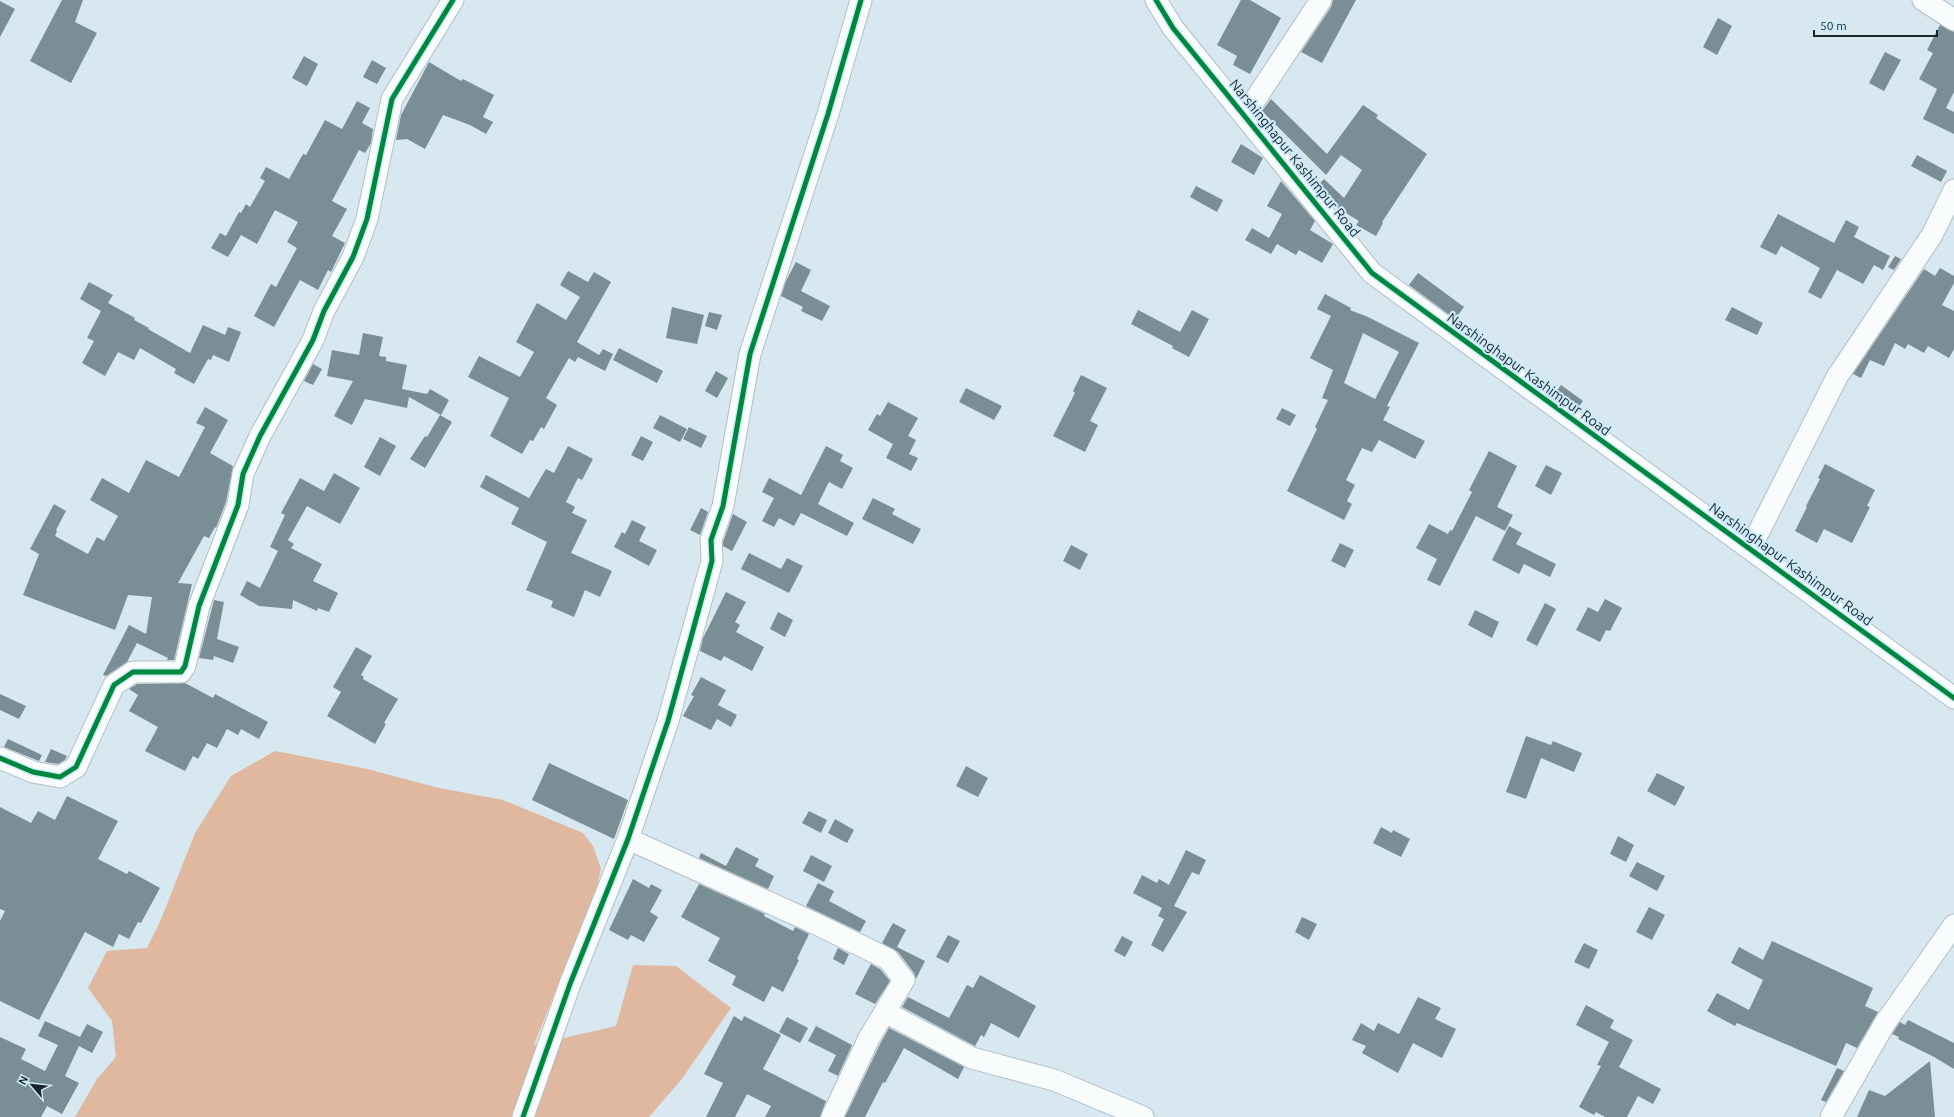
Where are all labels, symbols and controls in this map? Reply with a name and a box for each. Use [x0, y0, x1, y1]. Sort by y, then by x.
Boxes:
scale bar [1814, 12, 1937, 38]
text: 50 m [1820, 19, 1847, 32]
street label: Narshinghapur Kashimpur Road [1226, 76, 1364, 240]
street label: Narshinghapur Kashimpur Road [1444, 309, 1614, 439]
street label: Narshinghapur Kashimpur Road [1706, 499, 1876, 629]
north arrow [12, 1065, 52, 1105]
text: N [16, 1074, 30, 1087]

